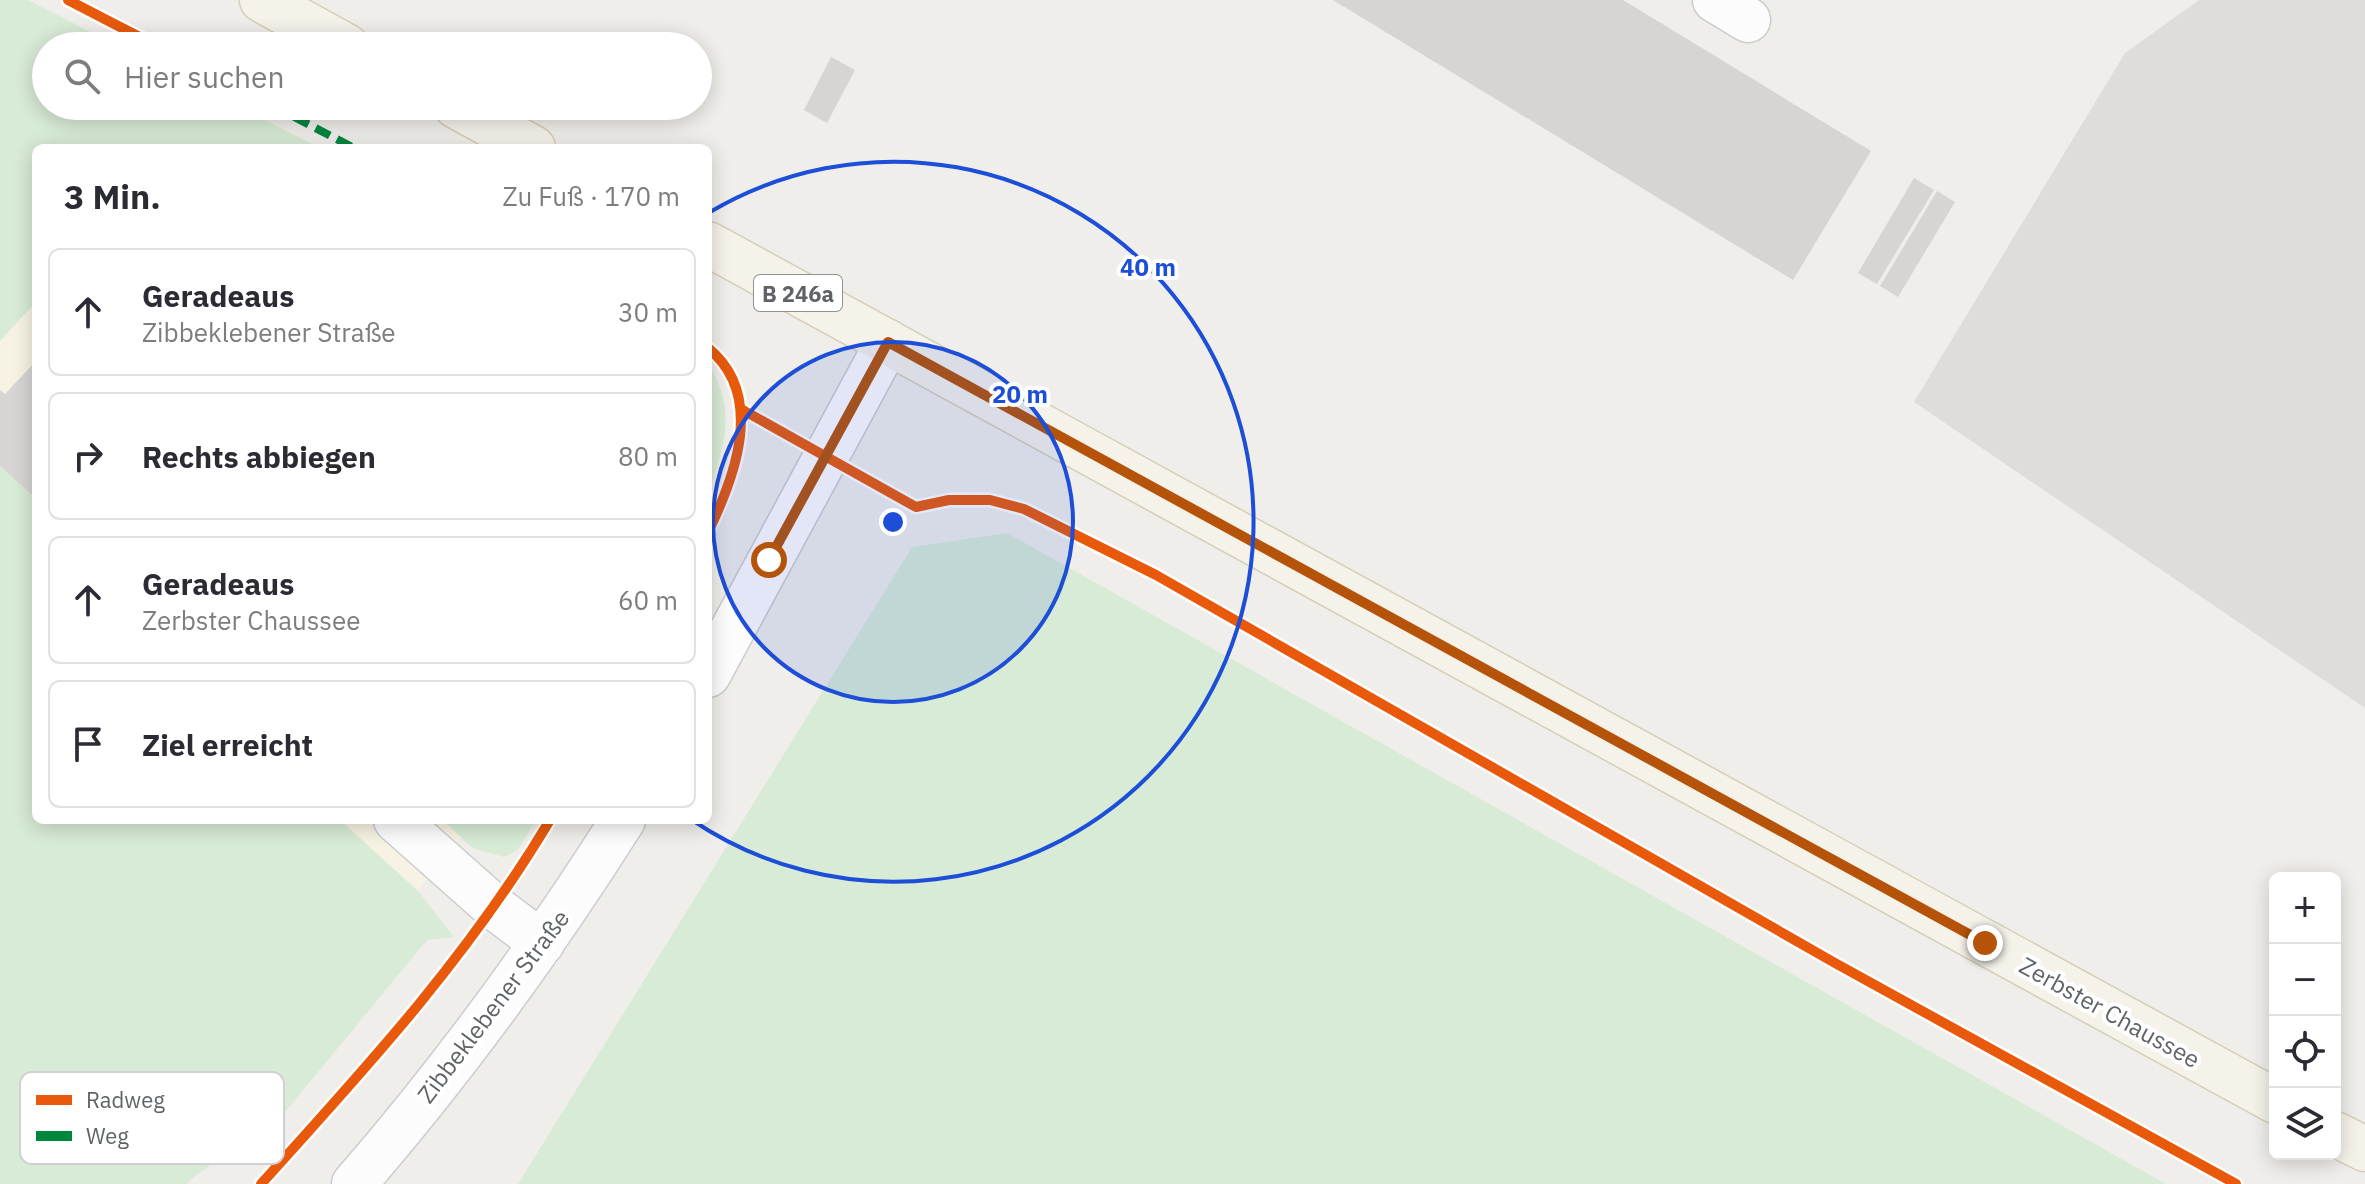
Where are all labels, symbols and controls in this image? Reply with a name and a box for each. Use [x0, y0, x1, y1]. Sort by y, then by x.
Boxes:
search box [32, 32, 712, 120]
icon: search [60, 54, 104, 98]
text: Hier suchen [124, 57, 285, 96]
text: 3 Min. [64, 174, 161, 218]
text: Zu Fuß · 170 m [502, 179, 680, 213]
text: 40 m [1120, 251, 1176, 283]
road number: B 246a [754, 275, 842, 311]
text: Geradeaus [142, 276, 294, 315]
icon: ahead [66, 290, 110, 334]
text: 30 m [618, 295, 678, 329]
text: Zibbeklebener Straße [142, 315, 396, 349]
text: 20 m [992, 378, 1048, 410]
icon: right [66, 434, 110, 478]
text: Rechts abbiegen [142, 437, 376, 476]
text: 80 m [618, 439, 678, 473]
centre of rings [879, 508, 907, 536]
route start [751, 542, 787, 578]
text: Geradeaus [142, 564, 294, 603]
icon: ahead [66, 578, 110, 622]
text: 60 m [618, 583, 678, 617]
text: Zerbster Chaussee [142, 603, 361, 637]
icon: arrive [66, 722, 110, 766]
text: Ziel erreicht [142, 725, 313, 764]
map controls [2269, 872, 2341, 1160]
button: + [2269, 872, 2341, 944]
street label: Zibbeklebener Straße [410, 903, 576, 1109]
route end [1967, 925, 2003, 961]
button: − [2269, 944, 2341, 1016]
street label: Zerbster Chaussee [2014, 949, 2206, 1075]
button: locate [2269, 1016, 2341, 1088]
legend [20, 1072, 284, 1164]
text: Radweg [86, 1085, 165, 1114]
button: layers [2269, 1088, 2341, 1160]
text: Weg [86, 1121, 129, 1150]

